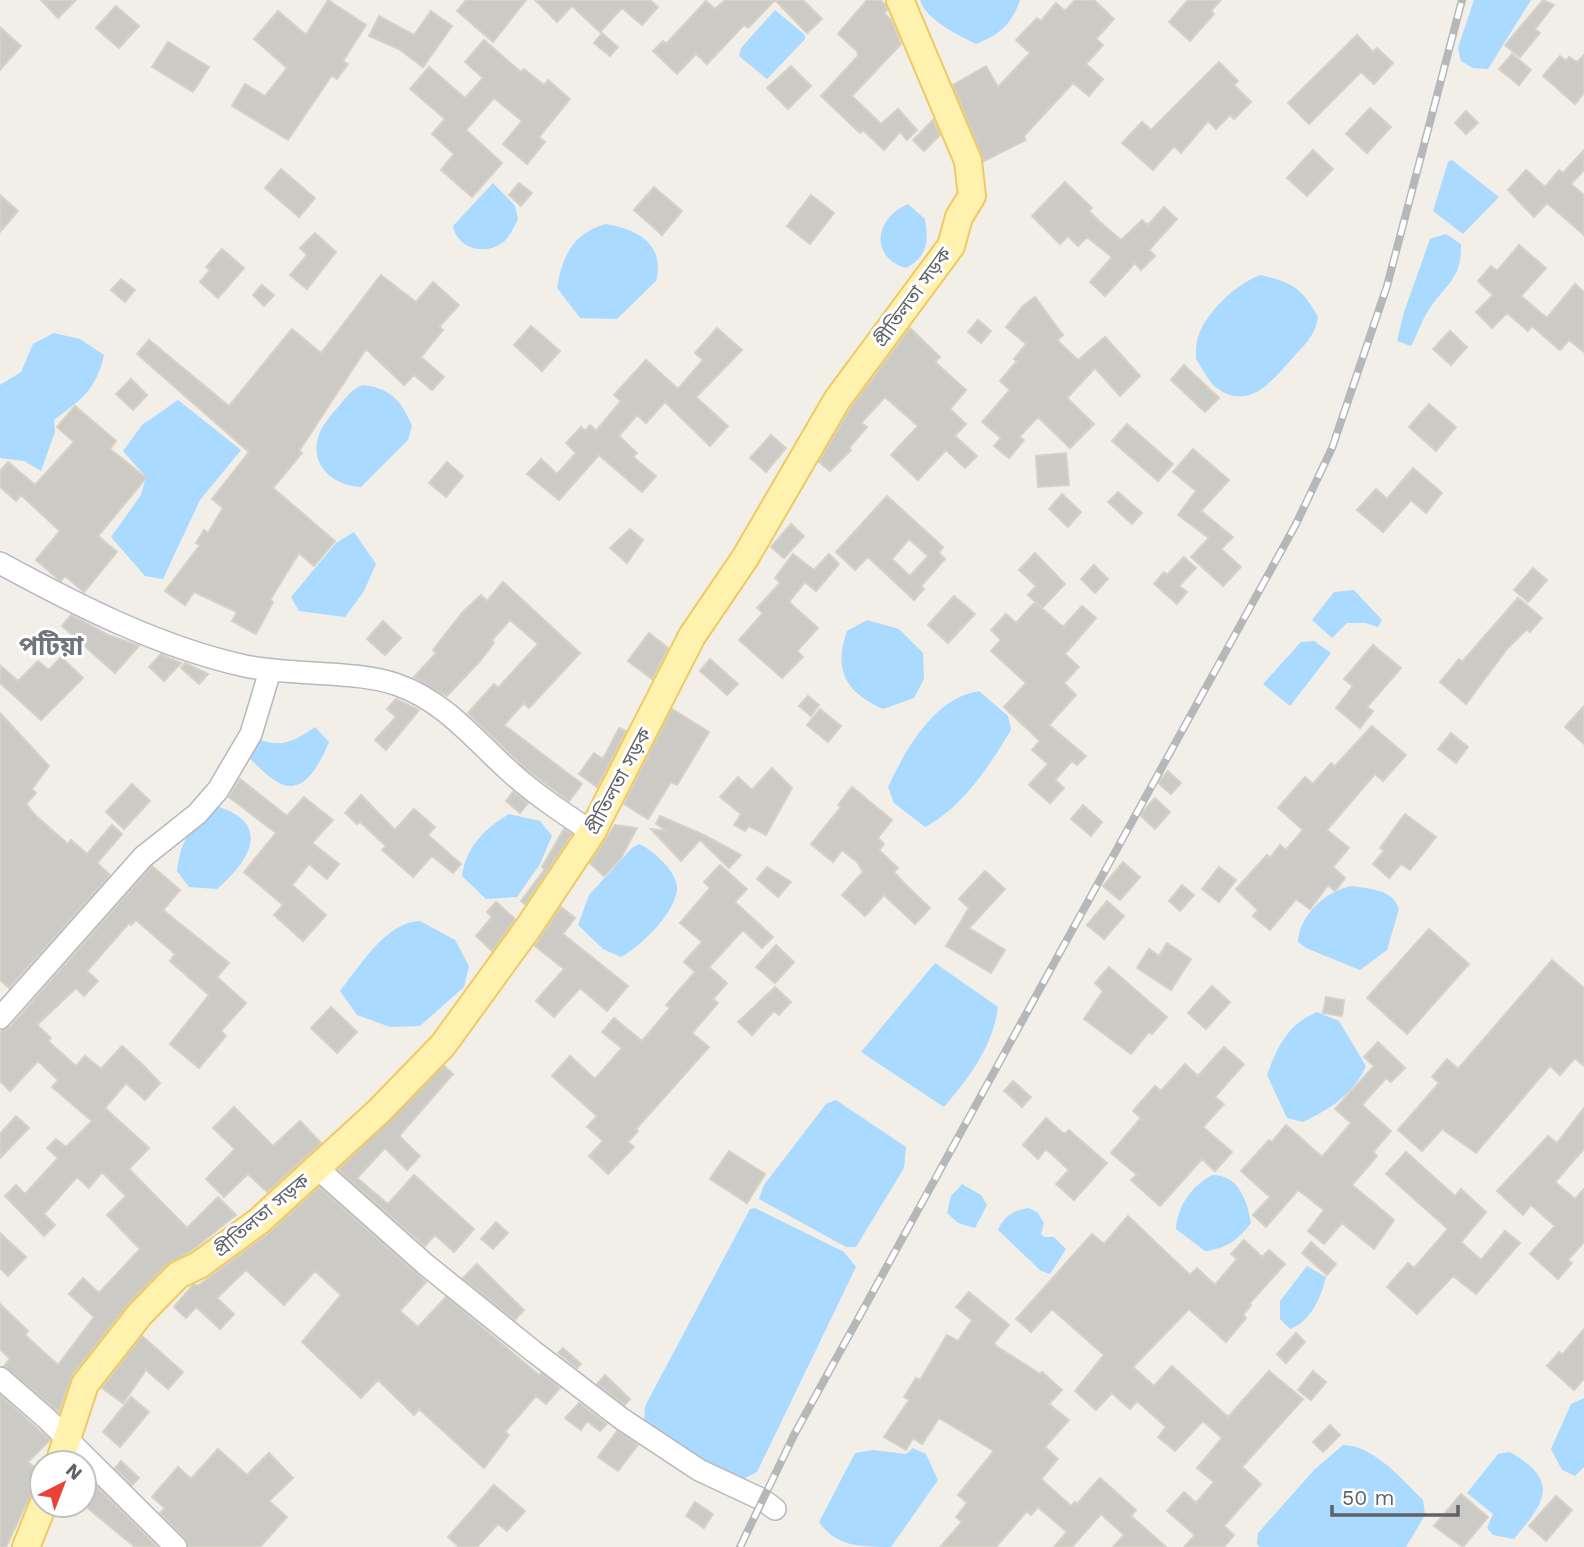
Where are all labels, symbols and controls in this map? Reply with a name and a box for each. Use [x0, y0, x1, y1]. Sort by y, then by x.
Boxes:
street label: প্রীতিলতা সড়ক [869, 242, 957, 352]
district label: পটিয়া [19, 630, 84, 661]
street label: প্রীতিলতা সড়ক [581, 723, 657, 839]
street label: প্রীতিলতা সড়ক [209, 1168, 314, 1262]
north arrow [28, 1449, 98, 1519]
text: N [61, 1458, 87, 1485]
scale bar [1332, 1474, 1458, 1518]
text: 50 m [1342, 1485, 1394, 1510]

